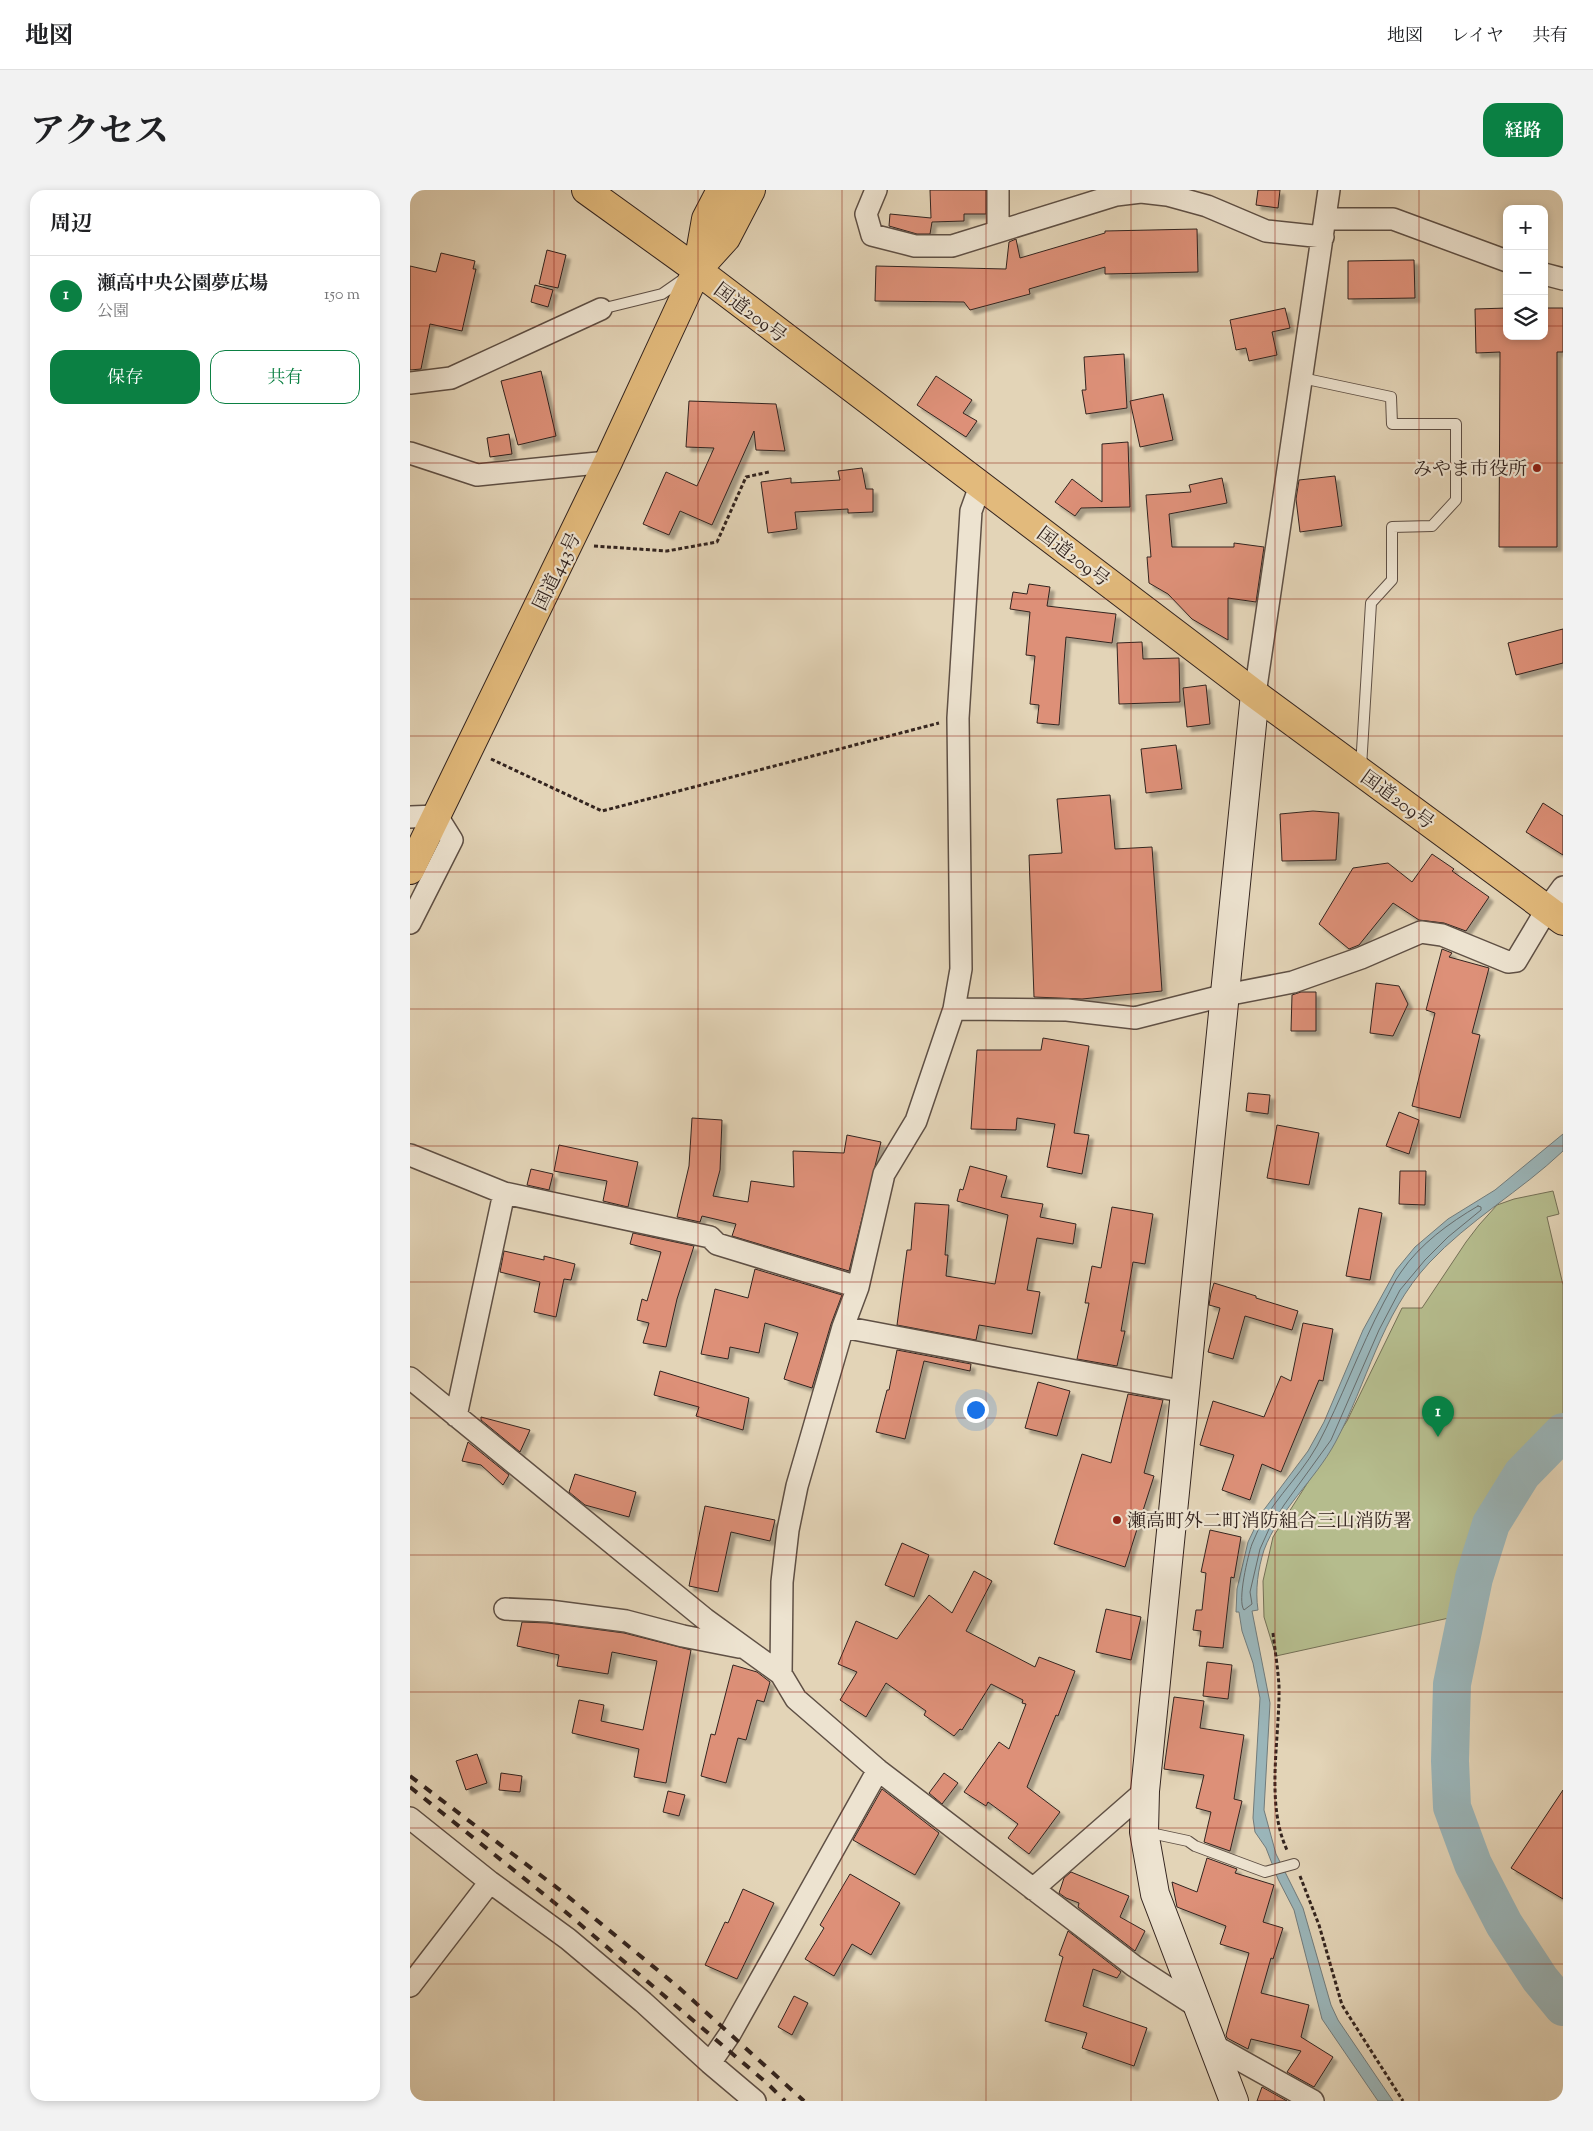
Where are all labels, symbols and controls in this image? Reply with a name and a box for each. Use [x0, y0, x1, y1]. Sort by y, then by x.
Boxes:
text: 地図 [25, 20, 73, 54]
text: 地図 [1387, 24, 1423, 50]
text: レイヤ [1451, 24, 1504, 50]
text: 共有 [1532, 24, 1568, 50]
button: 経路 [1483, 103, 1563, 157]
text: アクセス [30, 108, 169, 159]
map controls [1503, 205, 1548, 340]
button: + [1503, 205, 1548, 250]
text: 周辺 [50, 210, 92, 240]
button: − [1503, 250, 1548, 295]
text: 瀬高中央公園夢広場 [97, 271, 268, 298]
street label: 国道209号 [707, 278, 792, 350]
text: 1 [63, 284, 69, 307]
text: 150 m [324, 284, 360, 307]
button: layers [1503, 295, 1548, 340]
text: 公園 [97, 301, 129, 324]
button: 保存 [50, 350, 200, 404]
button: 共有 [210, 350, 360, 404]
place label: みやま市役所 [1413, 457, 1527, 484]
marker: みやま市役所 [1531, 462, 1543, 474]
street label: 国道209号 [1030, 522, 1115, 594]
street label: 国道443号 [528, 528, 589, 616]
street label: 国道209号 [1354, 765, 1439, 837]
pin: 1 [1422, 1396, 1454, 1437]
your location [963, 1397, 989, 1423]
place label: 瀬高町外二町消防組合三山消防署 [1127, 1509, 1412, 1536]
marker: 瀬高町外二町消防組合三山消防署 [1111, 1514, 1123, 1526]

